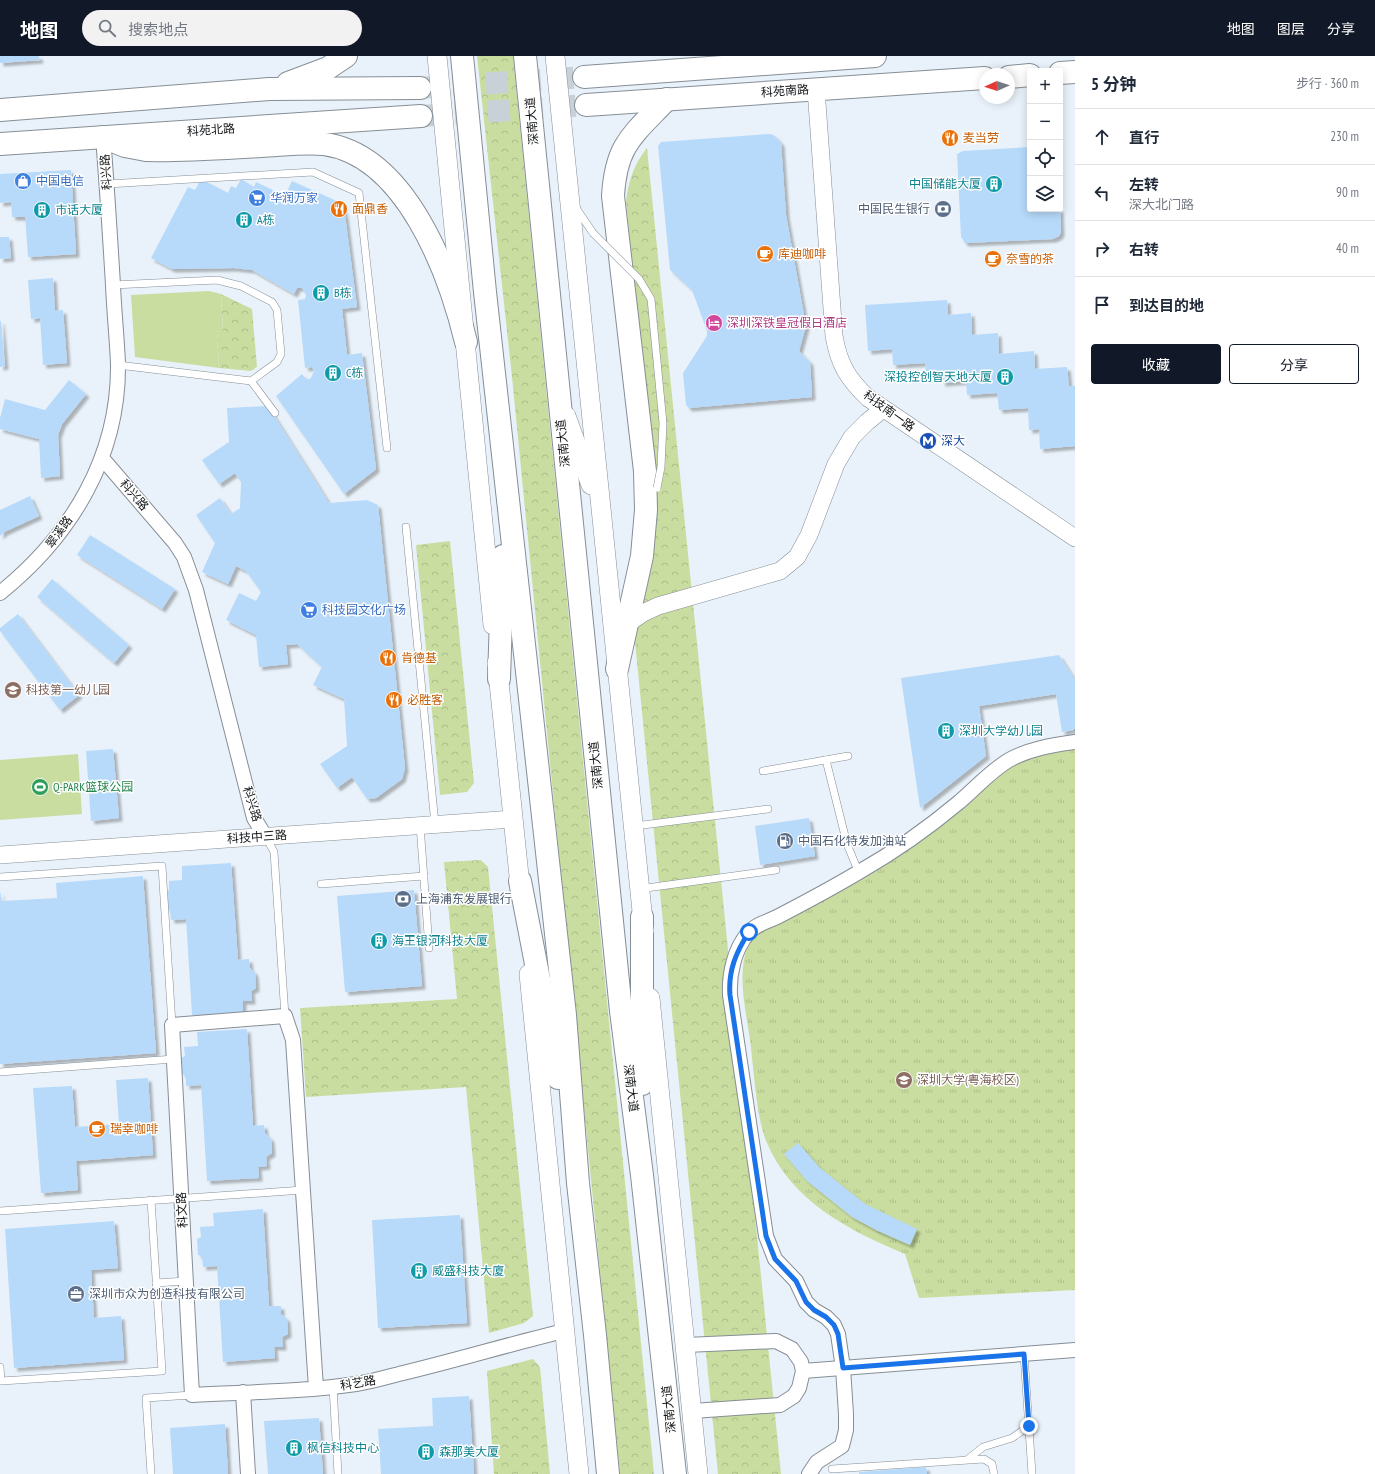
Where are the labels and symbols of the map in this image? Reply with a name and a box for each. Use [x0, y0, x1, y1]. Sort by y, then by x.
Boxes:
north arrow [979, 68, 1015, 104]
street label: 科苑南路 [760, 81, 809, 100]
street label: 深南大道 [522, 96, 541, 146]
street label: 科苑北路 [186, 120, 235, 139]
restaurant icon: 麦当劳 [940, 128, 960, 148]
place label: 麦当劳 [963, 130, 999, 145]
street label: 科兴路 [97, 154, 114, 191]
shop icon: 中国电信 [13, 171, 33, 191]
place label: 中国电信 [36, 173, 84, 188]
building icon: 中国储能大厦 [984, 174, 1004, 194]
place label: 中国储能大厦 [909, 176, 981, 191]
supermarket icon: 华润万家 [247, 188, 267, 208]
place label: 华润万家 [270, 190, 318, 205]
restaurant icon: 面鼎香 [329, 199, 349, 219]
bank icon: 中国民生银行 [933, 199, 953, 219]
building icon: 市话大厦 [32, 200, 52, 220]
place label: 面鼎香 [352, 201, 388, 216]
place label: 中国民生银行 [858, 201, 930, 216]
place label: 市话大厦 [55, 202, 103, 217]
building icon: A栋 [234, 210, 254, 230]
place label: A栋 [257, 212, 275, 227]
cafe icon: 库迪咖啡 [755, 244, 775, 264]
place label: 库迪咖啡 [778, 246, 826, 261]
cafe icon: 奈雪的茶 [983, 249, 1003, 269]
place label: 奈雪的茶 [1006, 251, 1054, 266]
building icon: B栋 [311, 283, 331, 303]
place label: B栋 [334, 285, 352, 300]
hotel icon: 深圳深铁皇冠假日酒店 [704, 313, 724, 333]
place label: 深圳深铁皇冠假日酒店 [727, 315, 847, 330]
building icon: C栋 [323, 363, 343, 383]
place label: C栋 [346, 365, 364, 380]
building icon: 深投控创智天地大厦 [995, 367, 1015, 387]
place label: 深投控创智天地大厦 [884, 369, 992, 384]
street label: 科技南一路 [861, 387, 918, 434]
street label: 深南大道 [553, 418, 572, 468]
metro station icon: 深大 [918, 431, 938, 451]
place label: 深大 [941, 433, 965, 448]
street label: 科兴路 [117, 476, 152, 513]
street label: 翠溪路 [42, 513, 75, 551]
supermarket icon: 科技园文化广场 [299, 600, 319, 620]
place label: 科技园文化广场 [322, 602, 406, 617]
restaurant icon: 肯德基 [378, 648, 398, 668]
place label: 肯德基 [401, 650, 437, 665]
school or university icon: 科技第一幼儿园 [3, 680, 23, 700]
place label: 科技第一幼儿园 [26, 682, 110, 697]
restaurant icon: 必胜客 [384, 690, 404, 710]
place label: 必胜客 [407, 692, 443, 707]
building icon: 深圳大学幼儿园 [936, 721, 956, 741]
place label: 深圳大学幼儿园 [959, 723, 1043, 738]
street label: 深南大道 [586, 740, 605, 790]
sports icon: Q-PARK篮球公园 [30, 777, 50, 797]
place label: Q-PARK篮球公园 [53, 779, 133, 794]
street label: 科兴路 [240, 784, 265, 823]
street label: 科技中三路 [227, 827, 287, 846]
fuel station icon: 中国石化特发加油站 [775, 831, 795, 851]
place label: 中国石化特发加油站 [798, 833, 906, 848]
bank icon: 上海浦东发展银行 [393, 889, 413, 909]
place label: 上海浦东发展银行 [416, 891, 512, 906]
route start [740, 923, 758, 941]
building icon: 海王银河科技大厦 [369, 931, 389, 951]
place label: 海王银河科技大厦 [392, 933, 488, 948]
street label: 深南大道 [621, 1063, 642, 1113]
school or university icon: 深圳大学(粤海校区) [894, 1070, 914, 1090]
place label: 深圳大学(粤海校区) [917, 1072, 1019, 1087]
cafe icon: 瑞幸咖啡 [87, 1119, 107, 1139]
place label: 瑞幸咖啡 [110, 1121, 158, 1136]
street label: 科文路 [173, 1192, 190, 1228]
building icon: 威盛科技大廈 [409, 1261, 429, 1281]
place label: 威盛科技大廈 [432, 1263, 504, 1278]
office icon: 深圳市众为创造科技有限公司 [66, 1284, 86, 1304]
place label: 深圳市众为创造科技有限公司 [89, 1286, 245, 1301]
street label: 科艺路 [339, 1372, 377, 1393]
street label: 深南大道 [659, 1384, 678, 1434]
route end [1020, 1417, 1038, 1435]
building icon: 枫信科技中心 [284, 1438, 304, 1458]
place label: 枫信科技中心 [307, 1440, 379, 1455]
building icon: 森那美大厦 [416, 1442, 436, 1462]
place label: 森那美大厦 [439, 1444, 499, 1459]

